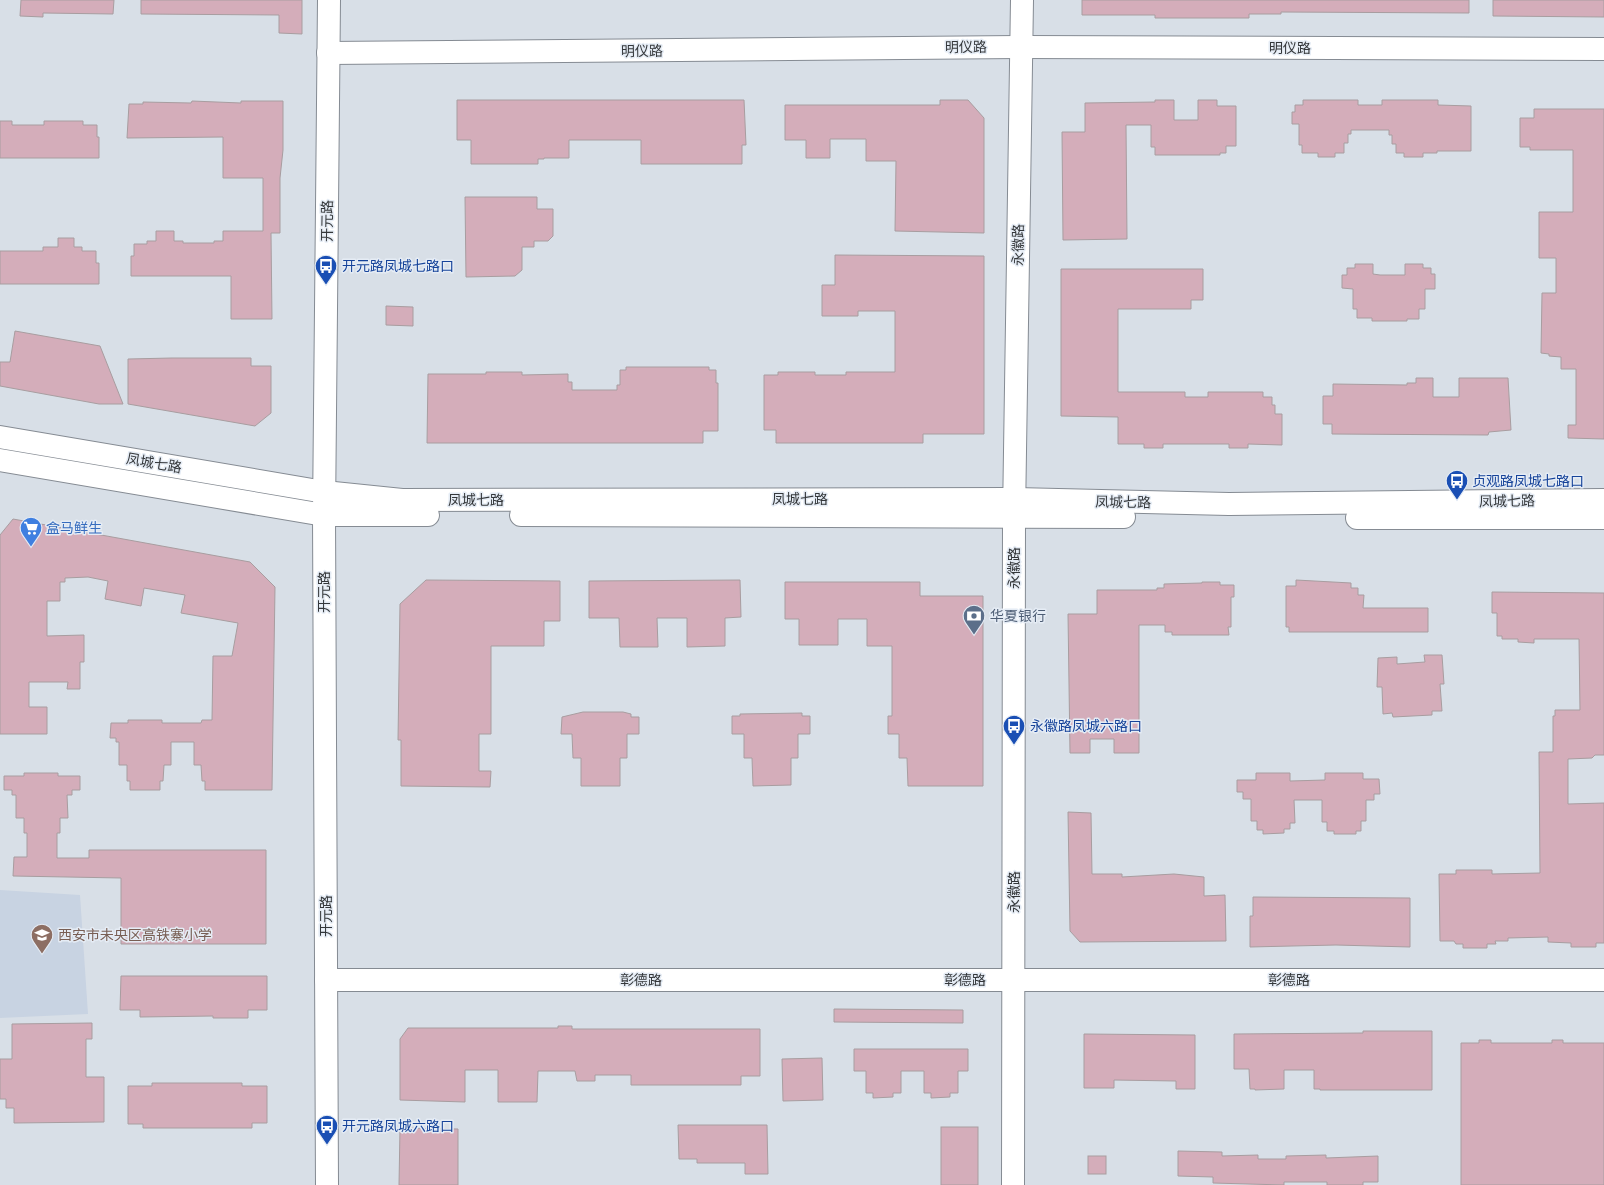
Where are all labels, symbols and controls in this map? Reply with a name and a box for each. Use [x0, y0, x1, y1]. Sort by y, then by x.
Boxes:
street label: 明仪路 [945, 38, 987, 56]
street label: 明仪路 [1269, 39, 1311, 57]
street label: 明仪路 [621, 42, 663, 60]
street label: 开元路 [318, 200, 336, 242]
street label: 永徽路 [1009, 224, 1027, 266]
bus stop icon: 开元路凤城七路口 [313, 253, 339, 286]
place label: 开元路凤城七路口 [342, 257, 454, 275]
street label: 凤城七路 [125, 449, 183, 477]
bus stop icon: 贞观路凤城七路口 [1444, 468, 1470, 501]
place label: 贞观路凤城七路口 [1472, 472, 1584, 490]
street label: 凤城七路 [772, 490, 828, 508]
street label: 凤城七路 [448, 491, 504, 509]
street label: 凤城七路 [1479, 492, 1535, 510]
street label: 凤城七路 [1095, 493, 1151, 511]
supermarket icon: 盒马鲜生 [18, 515, 44, 548]
place label: 盒马鲜生 [46, 519, 102, 537]
street label: 永徽路 [1005, 547, 1023, 589]
street label: 开元路 [315, 571, 333, 613]
bank icon: 华夏银行 [961, 603, 987, 636]
place label: 华夏银行 [990, 607, 1046, 625]
bus stop icon: 永徽路凤城六路口 [1001, 713, 1027, 746]
place label: 永徽路凤城六路口 [1030, 717, 1142, 735]
street label: 永徽路 [1005, 871, 1023, 913]
street label: 开元路 [317, 895, 335, 937]
school or university icon: 西安市未央区高铁寨小学 [29, 922, 55, 955]
place label: 西安市未央区高铁寨小学 [58, 926, 212, 944]
street label: 彰德路 [620, 971, 662, 989]
street label: 彰德路 [944, 971, 986, 989]
street label: 彰德路 [1268, 971, 1310, 989]
bus stop icon: 开元路凤城六路口 [314, 1113, 340, 1146]
place label: 开元路凤城六路口 [342, 1117, 454, 1135]

